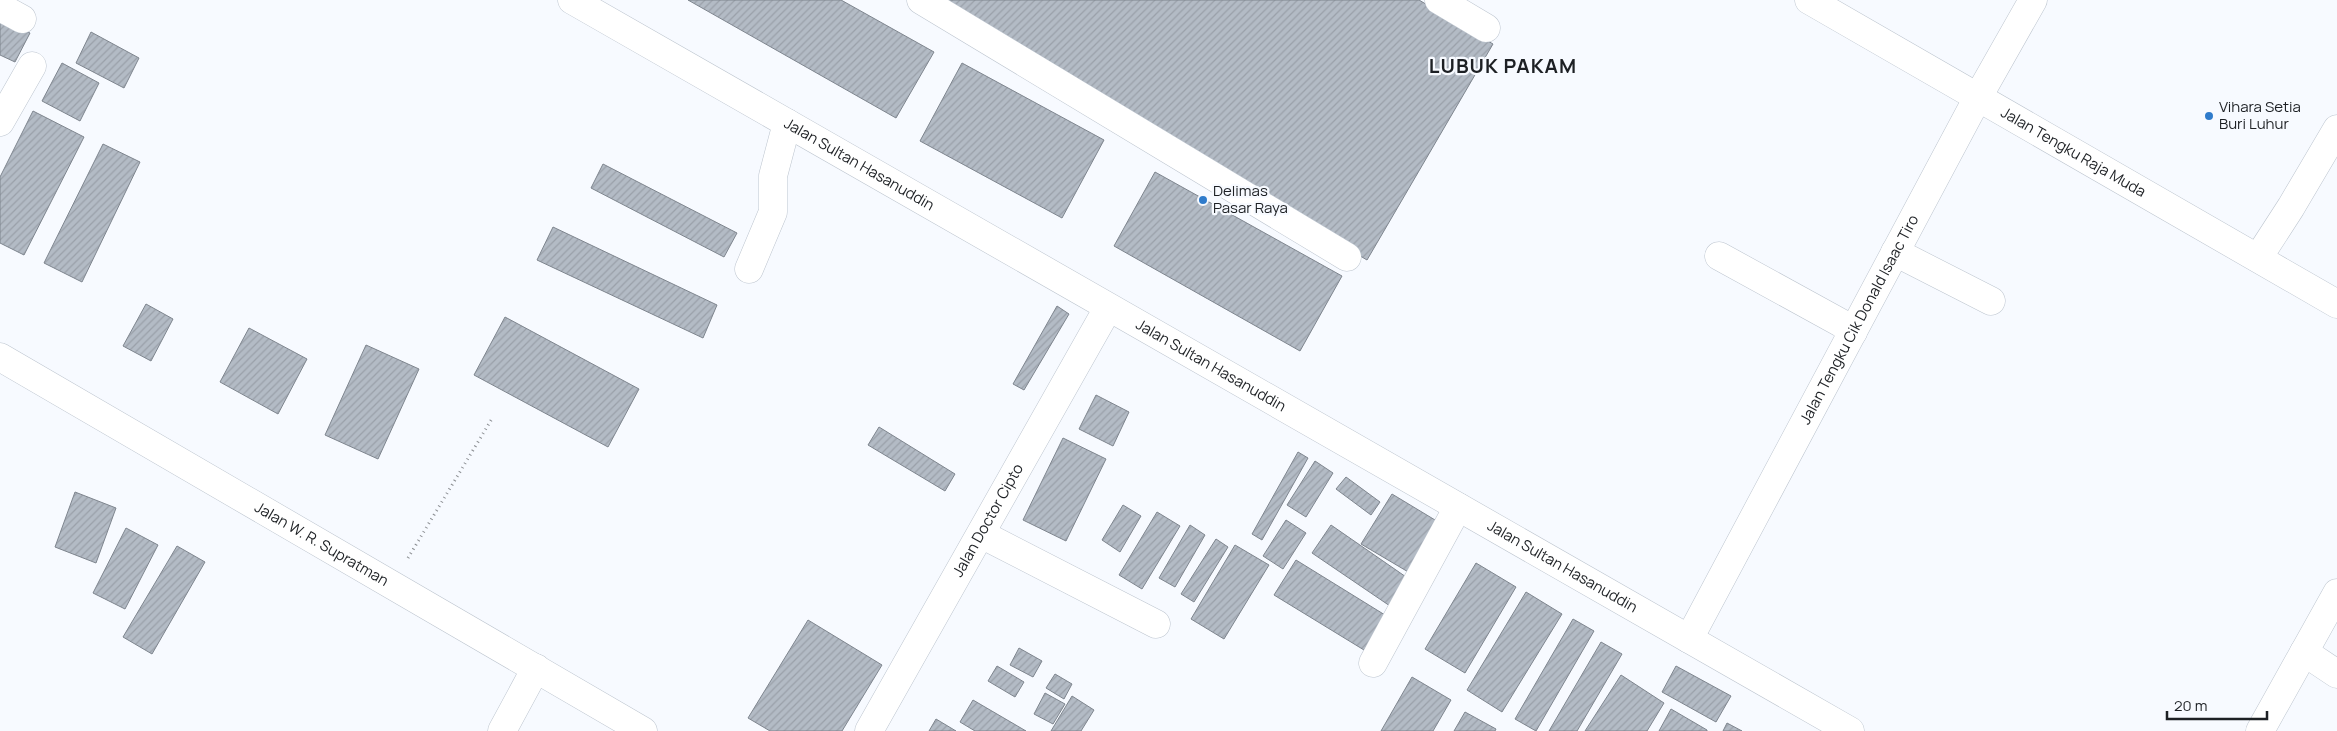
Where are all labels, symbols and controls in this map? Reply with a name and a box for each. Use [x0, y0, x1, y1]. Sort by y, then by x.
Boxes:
district label: LUBUK PAKAM [1429, 52, 1577, 79]
place label: Vihara Setia Buri Luhur [2219, 96, 2301, 134]
street label: Jalan Tengku Raja Muda [1997, 102, 2150, 202]
marker: Vihara Setia Buri Luhur [2203, 110, 2215, 122]
street label: Jalan Sultan Hasanuddin [781, 113, 939, 215]
place label: Delimas Pasar Raya [1213, 180, 1288, 218]
marker: Delimas Pasar Raya [1197, 194, 1209, 206]
street label: Jalan Tengku Cik Donald Isaac Tiro [1794, 211, 1923, 428]
street label: Jalan Sultan Hasanuddin [1132, 314, 1290, 416]
street label: Jalan Doctor Cipto [947, 459, 1028, 581]
street label: Jalan W. R. Supratman [251, 496, 393, 591]
street label: Jalan Sultan Hasanuddin [1484, 515, 1642, 617]
scale bar [2167, 688, 2267, 720]
text: 20 m [2174, 695, 2207, 716]

